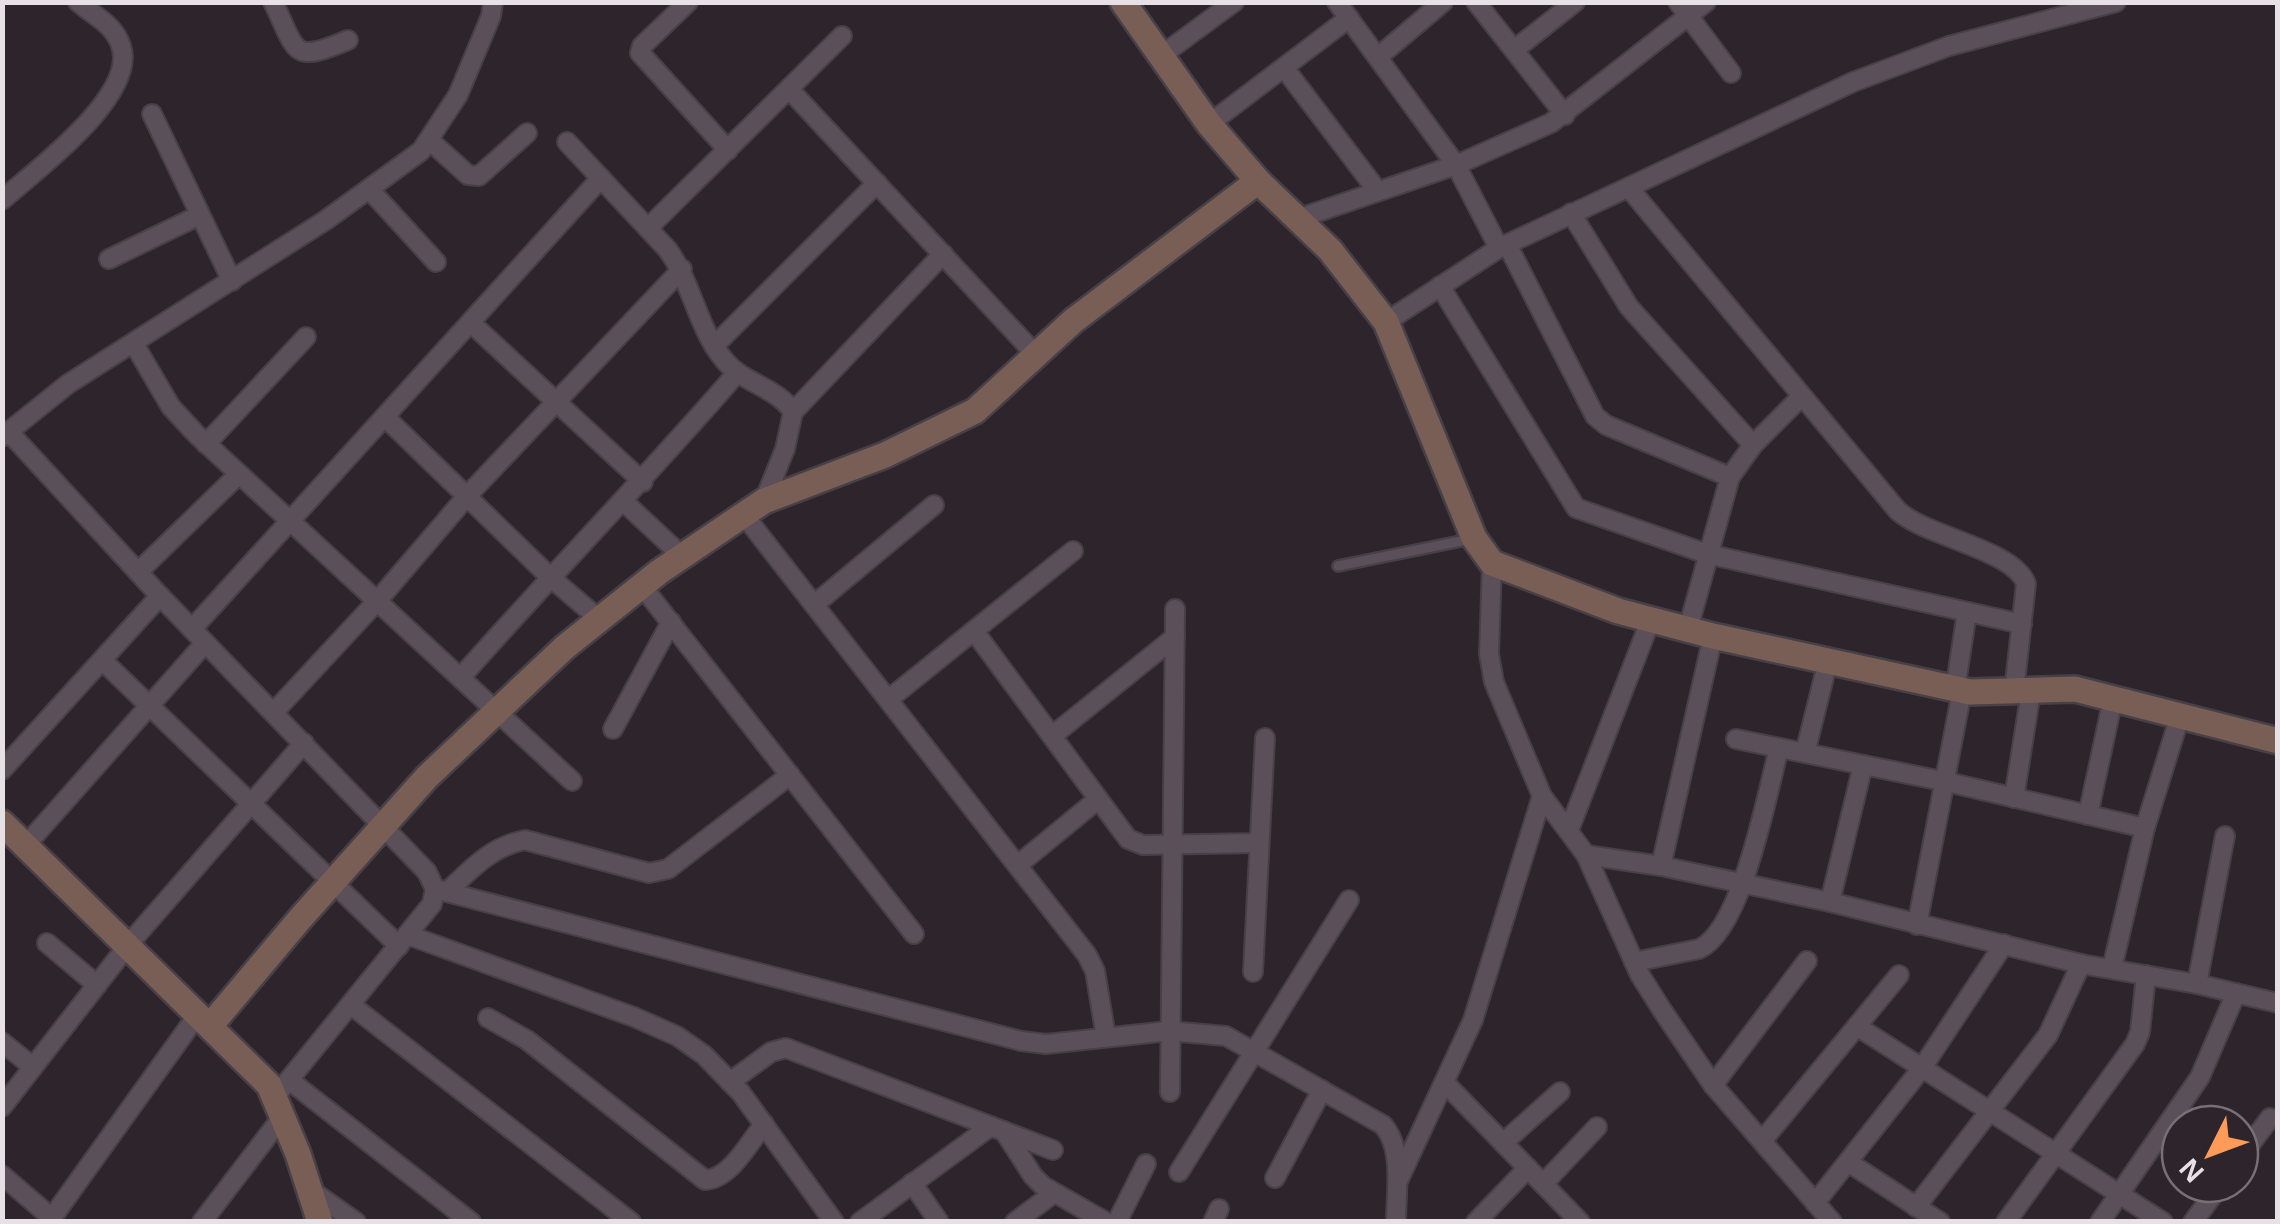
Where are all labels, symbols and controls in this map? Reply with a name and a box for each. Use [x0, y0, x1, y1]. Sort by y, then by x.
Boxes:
north arrow [2160, 1104, 2260, 1204]
text: N [2174, 1153, 2210, 1188]

